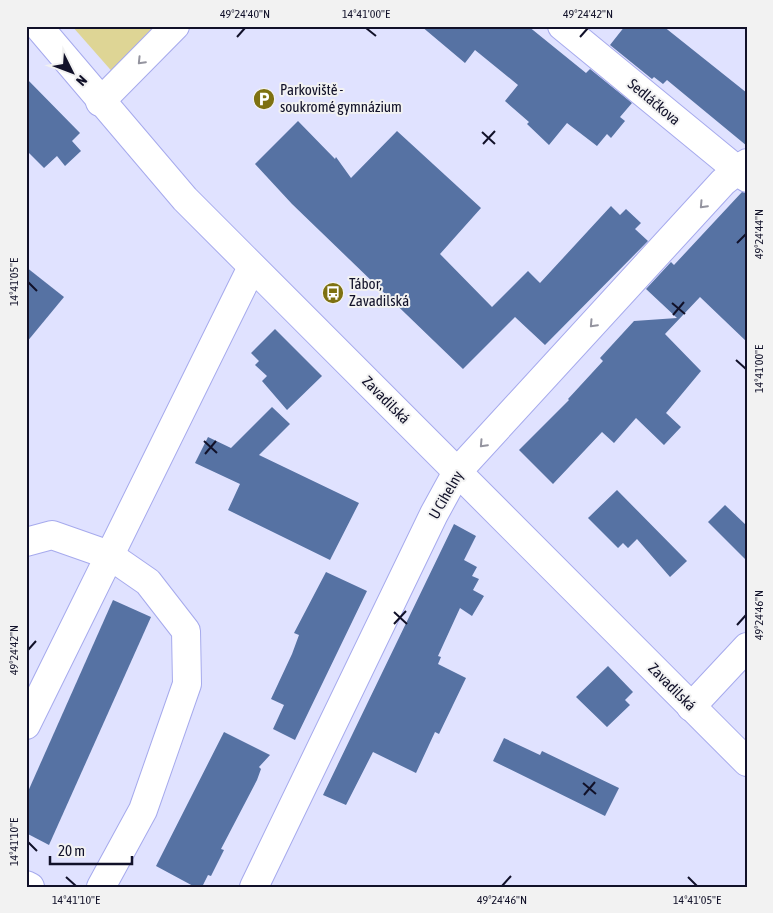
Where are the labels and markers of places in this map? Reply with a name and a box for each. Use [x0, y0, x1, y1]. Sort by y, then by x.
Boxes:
place label: Parkoviště - soukromé gymnázium [280, 81, 402, 115]
parking icon: Parkoviště - soukromé gymnázium [252, 87, 276, 111]
place label: Tábor, Zavadilská [349, 275, 409, 309]
bus stop icon: Tábor, Zavadilská [321, 281, 345, 305]

